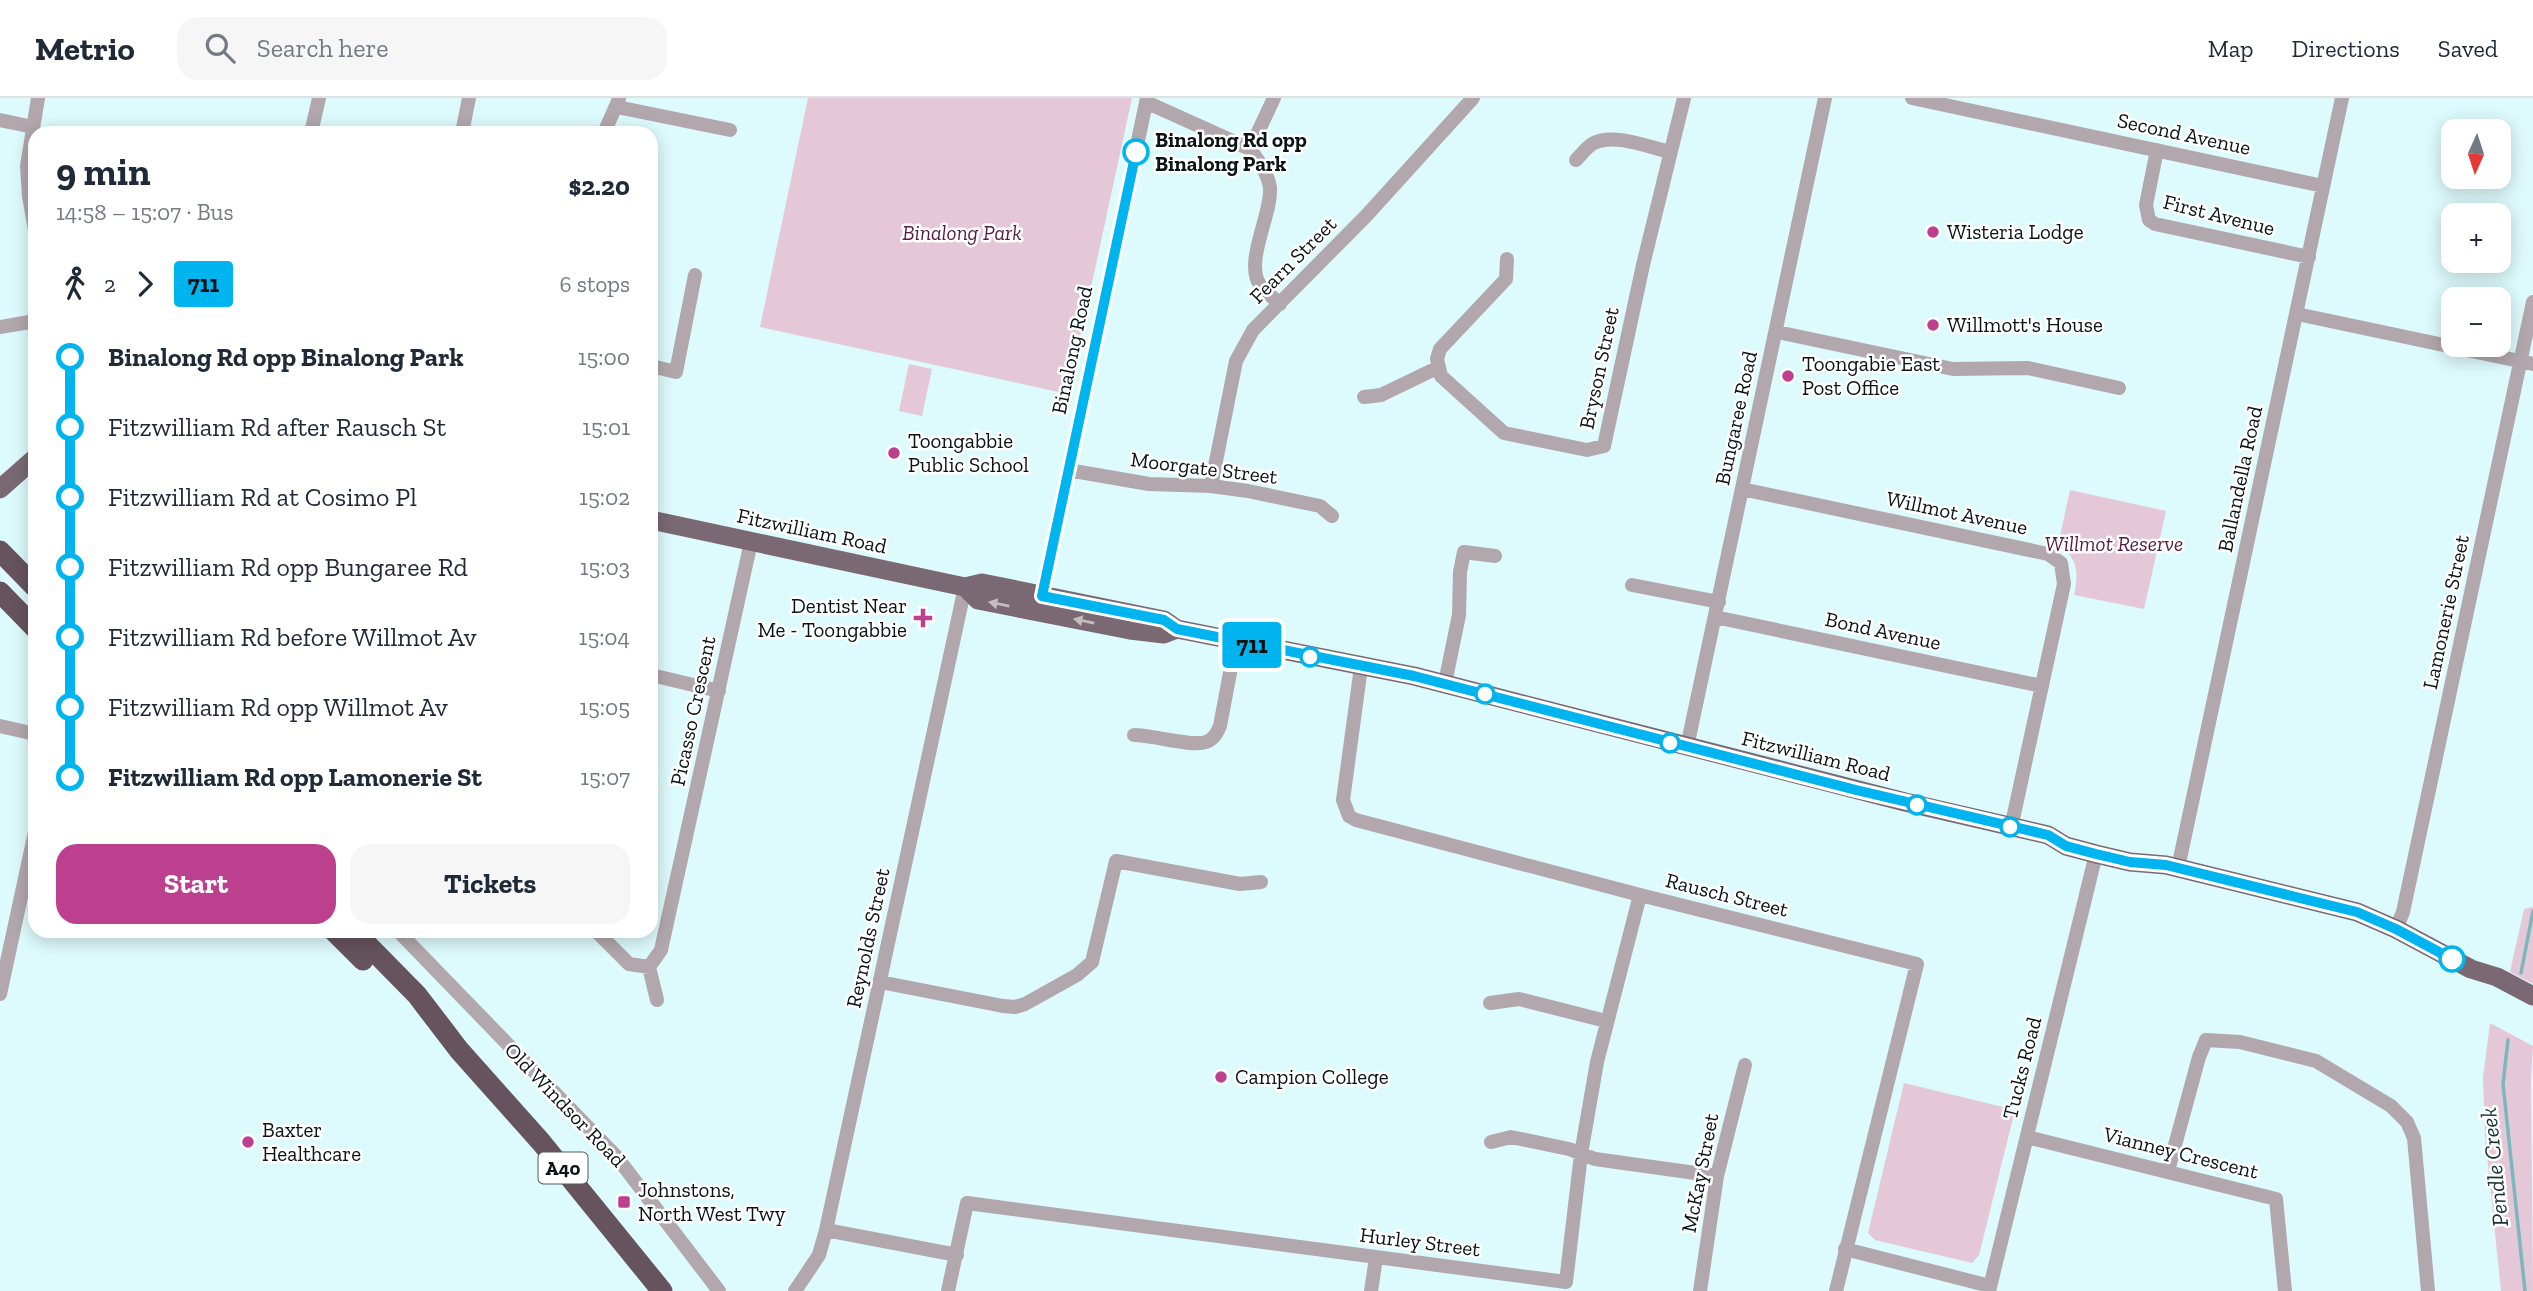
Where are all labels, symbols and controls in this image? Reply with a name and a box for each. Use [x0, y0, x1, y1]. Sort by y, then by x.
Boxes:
search box [177, 17, 667, 80]
text: Metrio [35, 29, 135, 68]
icon: search [201, 29, 239, 67]
text: Search here [257, 32, 389, 64]
text: Map [2208, 34, 2254, 63]
text: Directions [2292, 34, 2400, 63]
text: Saved [2438, 34, 2498, 63]
street label: Second Avenue [2115, 107, 2253, 160]
north arrow [2441, 119, 2511, 189]
map controls [2441, 119, 2511, 357]
place label: Binalong Rd opp Binalong Park [1155, 127, 1307, 176]
marker: Binalong Rd opp Binalong Park [1123, 139, 1149, 165]
text: 9 min [56, 149, 151, 195]
text: $2.20 [568, 170, 630, 202]
street label: First Avenue [2161, 189, 2278, 240]
text: 14:58 – 15:07 · Bus [56, 198, 234, 226]
button: + [2441, 203, 2511, 273]
street label: Fearn Street [1244, 211, 1341, 308]
place label: Wisteria Lodge [1947, 219, 2084, 244]
park label: Binalong Park [902, 220, 1022, 245]
marker: Wisteria Lodge [1925, 224, 1941, 240]
icon: walk [56, 265, 94, 303]
icon: forward [126, 265, 164, 303]
text: 711 [188, 269, 219, 298]
text: 2 [104, 270, 116, 298]
text: 6 stops [559, 270, 630, 298]
street label: Binalong Road [1046, 283, 1097, 416]
button: − [2441, 287, 2511, 357]
street label: Bryson Street [1573, 304, 1624, 431]
place label: Willmott's House [1947, 312, 2103, 337]
marker: Willmott's House [1925, 317, 1941, 333]
text: Binalong Rd opp Binalong Park [108, 341, 464, 373]
text: 15:00 [578, 343, 630, 371]
street label: Bungaree Road [1709, 348, 1762, 487]
place label: Toongabie East Post Office [1802, 351, 1940, 400]
marker: Toongabie East Post Office [1780, 368, 1796, 384]
street label: Ballandella Road [2212, 403, 2267, 554]
text: Fitzwilliam Rd after Rausch St [108, 411, 446, 443]
text: 15:01 [582, 413, 630, 441]
place label: Toongabbie Public School [908, 428, 1029, 477]
marker: Toongabbie Public School [886, 445, 902, 461]
street label: Moorgate Street [1129, 446, 1279, 489]
text: Fitzwilliam Rd at Cosimo Pl [108, 481, 417, 513]
text: 15:02 [579, 483, 630, 511]
street label: Willmot Avenue [1884, 485, 2030, 540]
street label: Fitzwilliam Road [735, 502, 890, 559]
park label: Willmot Reserve [2045, 531, 2183, 556]
street label: Lamonerie Street [2417, 532, 2474, 691]
text: Fitzwilliam Rd opp Bungaree Rd [108, 551, 468, 583]
text: 15:03 [580, 553, 630, 581]
place label: Dentist Near Me - Toongabbie [758, 593, 907, 642]
one-way arrow [988, 598, 1010, 609]
street label: Bond Avenue [1823, 606, 1943, 655]
marker: Dentist Near Me - Toongabbie [913, 608, 933, 628]
one-way arrow [1073, 615, 1095, 626]
text: Fitzwilliam Rd before Willmot Av [108, 621, 477, 653]
line badge: 711 [1212, 622, 1292, 668]
text: 15:04 [579, 623, 630, 651]
text: 711 [1236, 630, 1268, 659]
street label: Picasso Crescent [664, 633, 721, 788]
unlabelled marker [1300, 647, 1320, 667]
unlabelled marker [1475, 684, 1495, 704]
text: Fitzwilliam Rd opp Willmot Av [108, 691, 448, 723]
text: 15:05 [579, 693, 630, 721]
street label: Fitzwilliam Road [1739, 725, 1893, 786]
unlabelled marker [1660, 733, 1680, 753]
text: Fitzwilliam Rd opp Lamonerie St [108, 761, 482, 793]
text: 15:07 [580, 763, 630, 791]
unlabelled marker [1907, 795, 1927, 815]
unlabelled marker [2000, 817, 2020, 837]
button: Start [56, 844, 336, 924]
button: Tickets [350, 844, 630, 924]
street label: Reynolds Street [841, 866, 895, 1010]
street label: Rausch Street [1663, 867, 1791, 922]
unlabelled marker [2439, 946, 2465, 972]
street label: Tucks Road [1997, 1014, 2046, 1122]
street label: Old Windsor Road [500, 1037, 631, 1172]
place label: Campion College [1235, 1064, 1389, 1089]
marker: Campion College [1213, 1069, 1229, 1085]
water label: Pendle Creek [2474, 1106, 2514, 1228]
street label: McKay Street [1676, 1111, 1723, 1235]
place label: Baxter Healthcare [262, 1117, 361, 1166]
street label: Vianney Crescent [2100, 1121, 2261, 1184]
marker: Baxter Healthcare [240, 1134, 256, 1150]
road number: A40 [538, 1152, 588, 1184]
place label: Johnstons, North West Twy [638, 1177, 786, 1226]
marker: Johnstons, North West Twy [616, 1194, 632, 1210]
street label: Hurley Street [1358, 1222, 1482, 1261]

